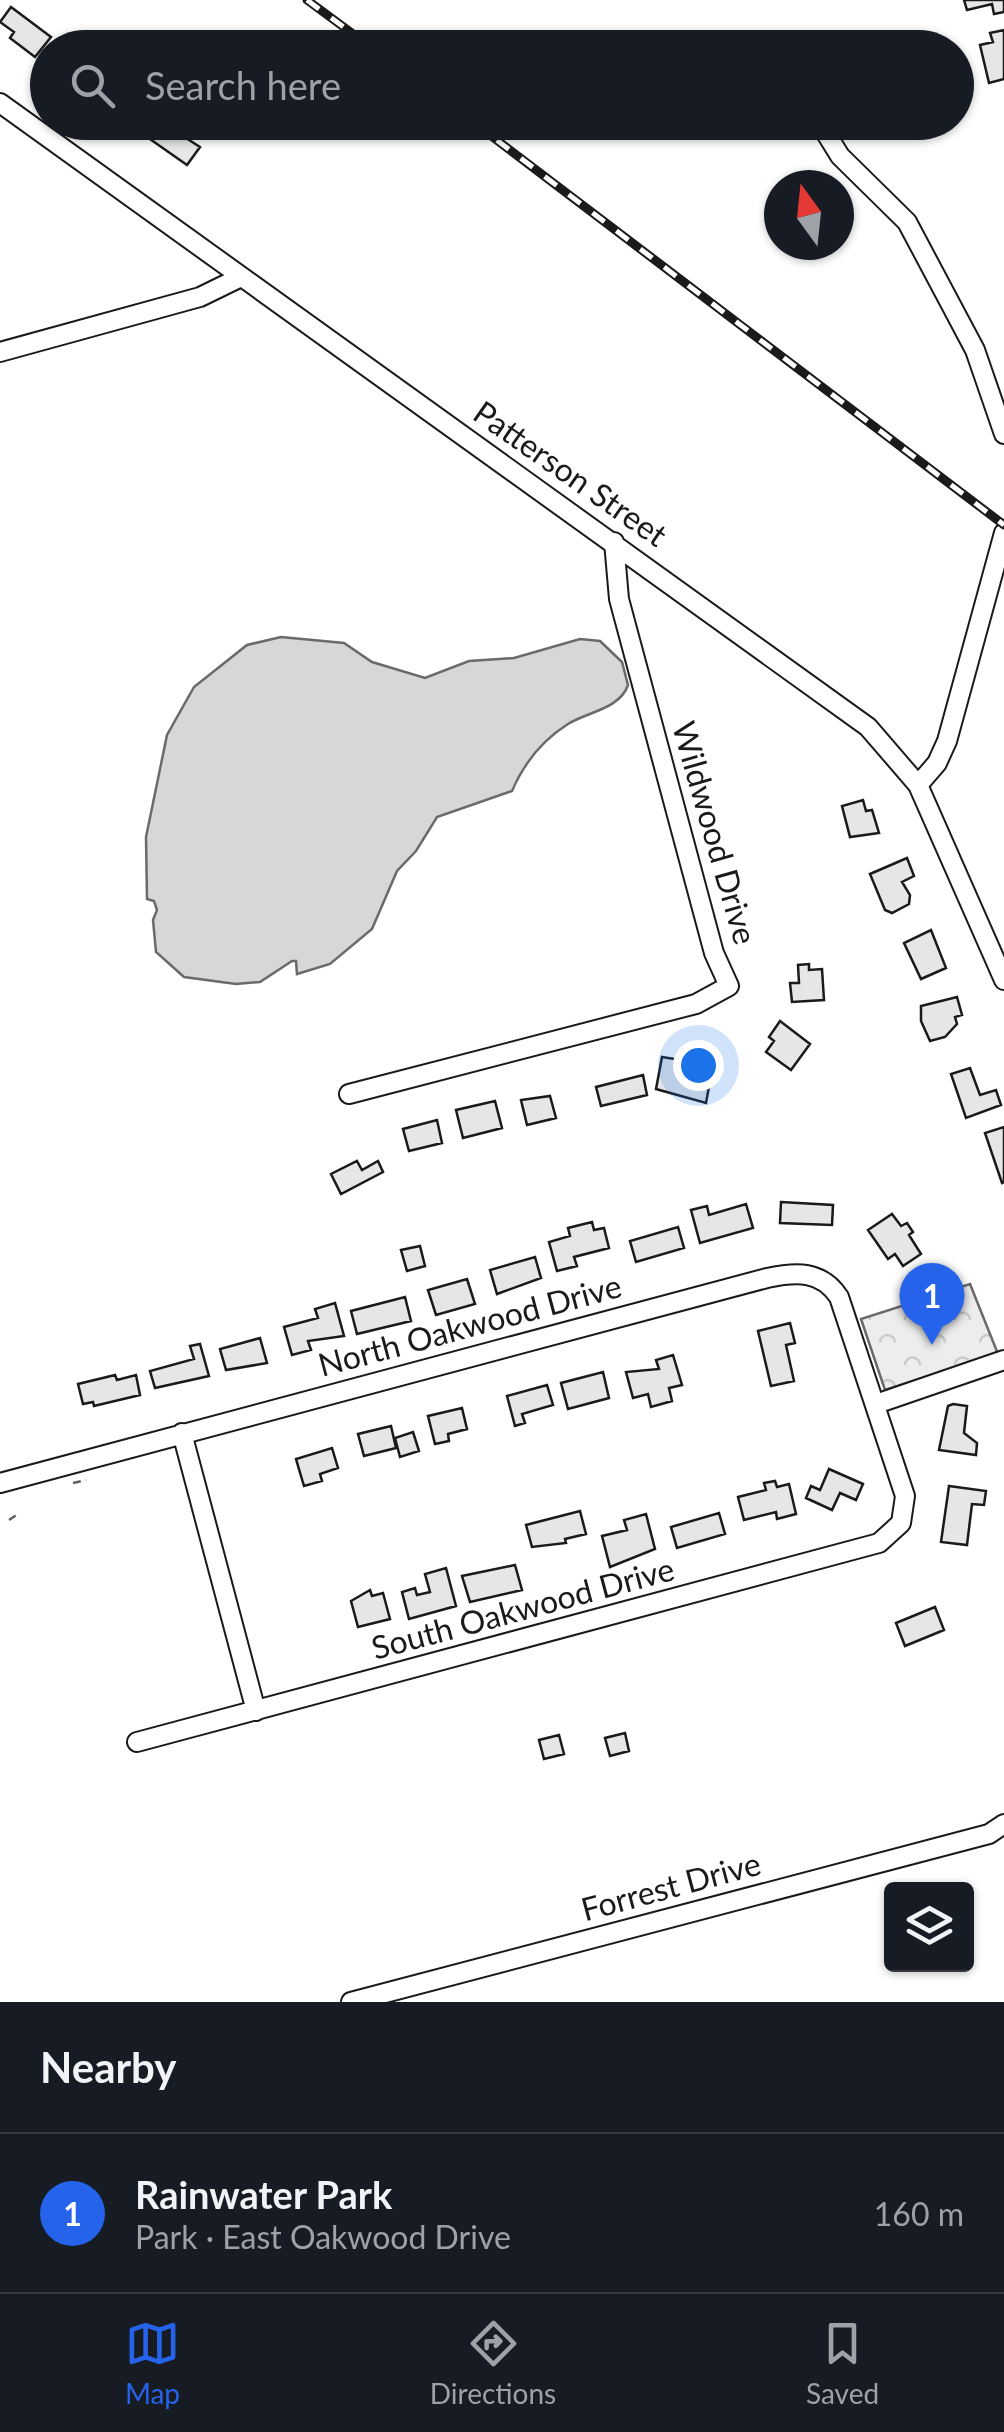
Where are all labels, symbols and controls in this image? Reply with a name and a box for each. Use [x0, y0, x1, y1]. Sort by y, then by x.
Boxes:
search box [30, 30, 974, 140]
icon: search [65, 58, 120, 113]
text: Search here [145, 62, 341, 108]
north arrow [764, 170, 854, 260]
street label: Patterson Street [467, 392, 675, 554]
street label: Wildwood Drive [665, 717, 766, 948]
your location [673, 1040, 724, 1091]
pin: 1 [900, 1262, 964, 1345]
street label: North Oakwood Drive [314, 1265, 625, 1384]
street label: South Oakwood Drive [367, 1548, 678, 1667]
street label: Forrest Drive [577, 1843, 765, 1928]
map controls [884, 1882, 974, 1972]
button: layers [884, 1882, 974, 1972]
text: Nearby [40, 2042, 177, 2092]
text: Rainwater Park [135, 2171, 392, 2217]
text: 1 [63, 2194, 82, 2233]
text: 160 m [874, 2194, 964, 2233]
text: Park · East Oakwood Drive [135, 2217, 511, 2256]
tab: Map [125, 2316, 180, 2410]
tab: Directions [430, 2316, 556, 2410]
tab: Saved [806, 2316, 879, 2410]

